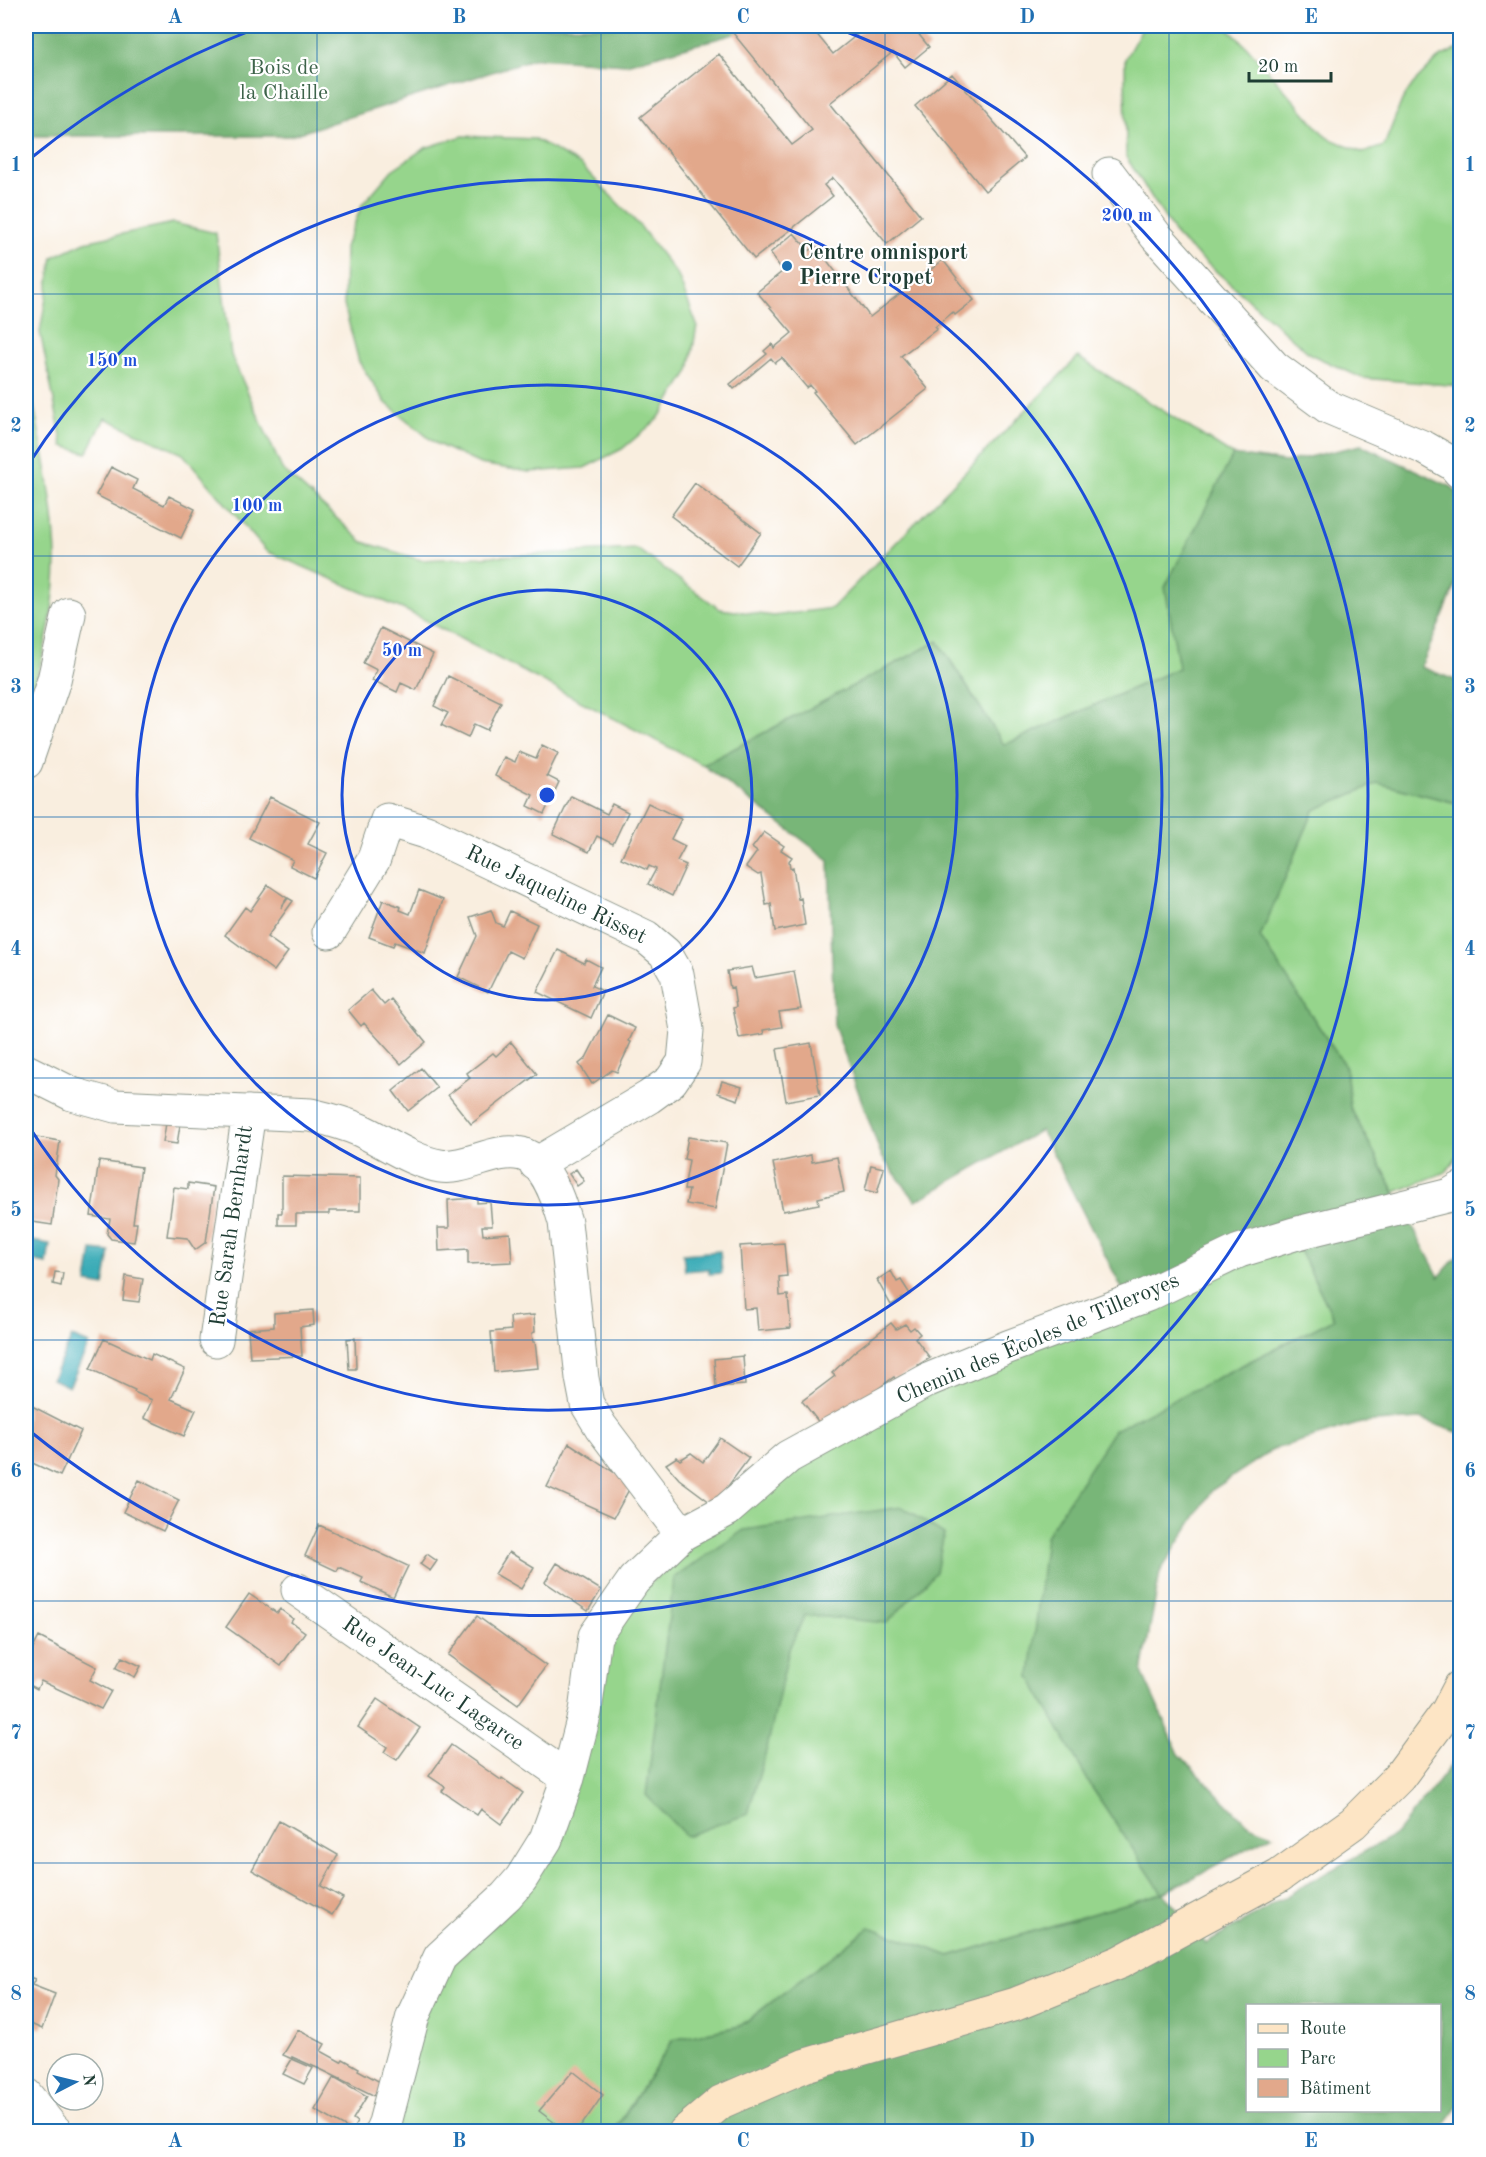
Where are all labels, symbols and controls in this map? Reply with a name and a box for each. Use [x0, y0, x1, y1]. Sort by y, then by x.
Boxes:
text: A [167, 8, 183, 28]
text: B [452, 8, 466, 28]
text: C [736, 8, 750, 28]
text: D [1019, 8, 1035, 28]
text: E [1304, 8, 1318, 28]
scale bar [1249, 45, 1332, 83]
park label: Bois de la Chaille [240, 57, 328, 104]
text: 20 m [1258, 58, 1298, 76]
text: 1 [10, 156, 22, 176]
text: 1 [1464, 156, 1476, 176]
text: 200 m [1102, 207, 1152, 225]
place label: Centre omnisport Pierre Cropet [799, 242, 968, 289]
marker: Centre omnisport Pierre Cropet [780, 259, 794, 273]
text: 150 m [87, 352, 137, 370]
text: 2 [10, 417, 22, 437]
text: 2 [1464, 417, 1476, 437]
text: 100 m [232, 497, 282, 515]
text: 50 m [382, 642, 422, 660]
text: 3 [10, 678, 22, 698]
text: 3 [1464, 678, 1476, 698]
centre of rings [537, 785, 557, 805]
street label: Rue Jaqueline Risset [462, 842, 650, 948]
text: 4 [10, 940, 22, 960]
text: 4 [1464, 940, 1476, 960]
street label: Rue Sarah Bernhardt [207, 1124, 257, 1328]
text: 5 [10, 1200, 22, 1221]
text: 5 [1464, 1200, 1476, 1221]
street label: Chemin des Écoles de Tilleroyes [892, 1267, 1183, 1409]
text: 6 [10, 1462, 22, 1482]
text: 6 [1464, 1462, 1476, 1482]
street label: Rue Jean-Luc Lagarce [338, 1613, 528, 1755]
text: 7 [10, 1724, 22, 1744]
text: 7 [1464, 1724, 1476, 1744]
text: 8 [10, 1985, 22, 2005]
text: 8 [1464, 1985, 1476, 2005]
legend [1246, 2004, 1441, 2112]
text: Route [1300, 2020, 1346, 2038]
text: Parc [1300, 2050, 1336, 2068]
north arrow [45, 2052, 105, 2112]
text: N [79, 2073, 97, 2088]
text: Bâtiment [1300, 2080, 1371, 2098]
text: A [167, 2132, 183, 2152]
text: B [452, 2132, 466, 2152]
text: C [736, 2132, 750, 2152]
text: D [1019, 2132, 1035, 2152]
text: E [1304, 2132, 1318, 2152]

